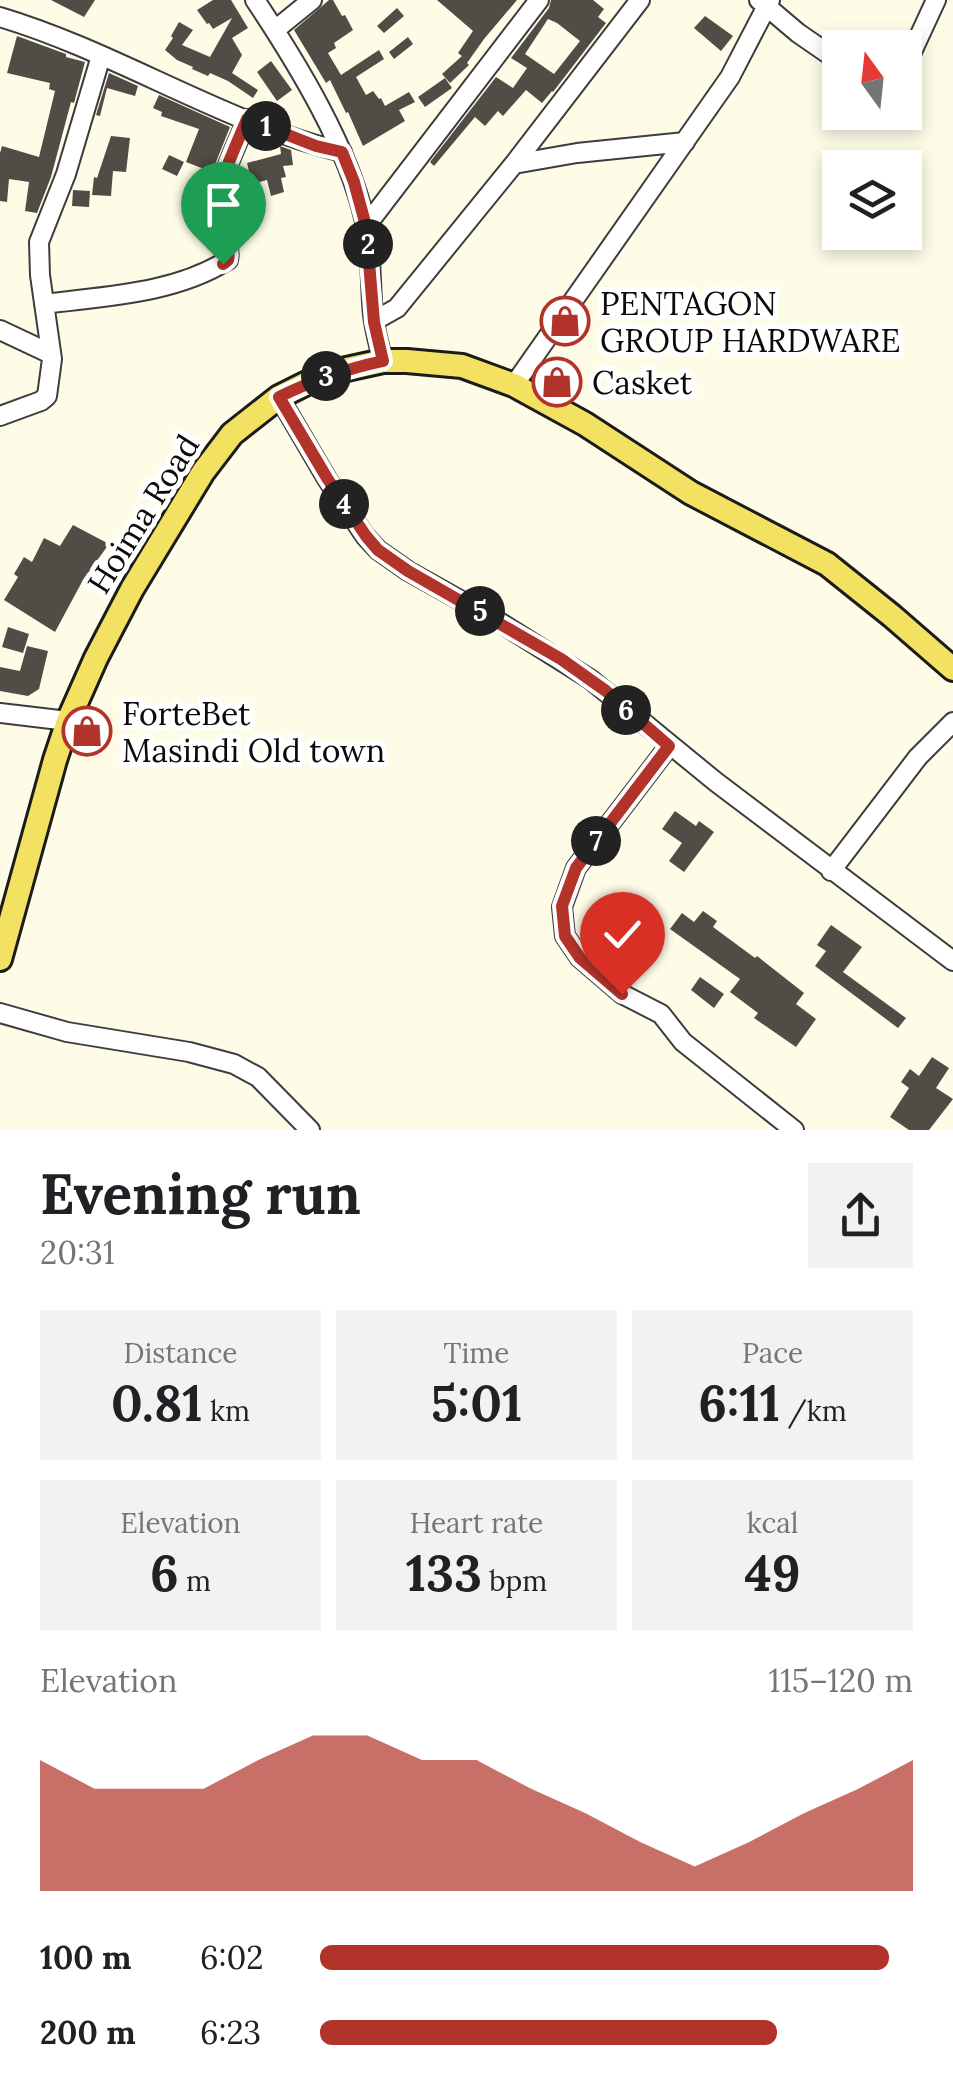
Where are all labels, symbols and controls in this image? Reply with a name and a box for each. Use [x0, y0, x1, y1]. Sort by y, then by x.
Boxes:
north arrow [822, 30, 922, 130]
map controls [822, 30, 922, 250]
pin: 1 [241, 101, 291, 151]
text: 1 [260, 108, 272, 144]
button: layers [822, 150, 922, 250]
pin [181, 162, 266, 265]
icon: arrive [196, 177, 251, 232]
pin: 2 [343, 219, 393, 269]
text: 2 [361, 226, 375, 262]
place label: PENTAGON GROUP HARDWARE [600, 283, 900, 361]
shop icon: PENTAGON GROUP HARDWARE [539, 295, 591, 347]
pin: 3 [301, 351, 351, 401]
shop icon: Casket [531, 356, 583, 408]
text: 3 [318, 358, 334, 394]
place label: Casket [592, 362, 693, 403]
street label: Hoima Road [78, 427, 208, 601]
pin: 4 [319, 479, 369, 529]
text: 4 [336, 486, 352, 522]
pin: 5 [455, 586, 505, 636]
text: 5 [472, 593, 488, 629]
pin: 6 [601, 685, 651, 735]
text: 6 [618, 692, 634, 728]
place label: ForteBet Masindi Old town [122, 693, 385, 771]
shop icon: ForteBet Masindi Old town [61, 705, 113, 757]
pin: 7 [571, 816, 621, 866]
text: 7 [589, 823, 603, 859]
pin [580, 892, 665, 995]
icon: check [595, 907, 650, 962]
text: Evening run [40, 1159, 361, 1229]
button: share [808, 1163, 913, 1268]
text: 20:31 [40, 1232, 115, 1273]
text: Distance [124, 1335, 237, 1371]
text: Time [444, 1335, 510, 1371]
text: Pace [742, 1335, 803, 1371]
text: 0.81 [111, 1371, 203, 1435]
text: 5:01 [431, 1371, 522, 1435]
text: 6:11 [698, 1371, 780, 1435]
text: km [203, 1393, 250, 1429]
text: /km [780, 1393, 847, 1429]
text: Elevation [120, 1505, 241, 1541]
text: Heart rate [410, 1505, 543, 1541]
text: kcal [747, 1505, 798, 1541]
text: 6 [150, 1541, 179, 1605]
text: 133 [406, 1541, 482, 1605]
text: 49 [744, 1541, 801, 1605]
text: m [179, 1563, 211, 1599]
text: bpm [482, 1563, 547, 1599]
text: Elevation [40, 1660, 177, 1701]
text: 115–120 m [768, 1660, 913, 1701]
text: 100 m [40, 1937, 132, 1978]
text: 6:02 [200, 1937, 263, 1978]
text: 200 m [40, 2012, 136, 2053]
text: 6:23 [200, 2012, 261, 2053]

